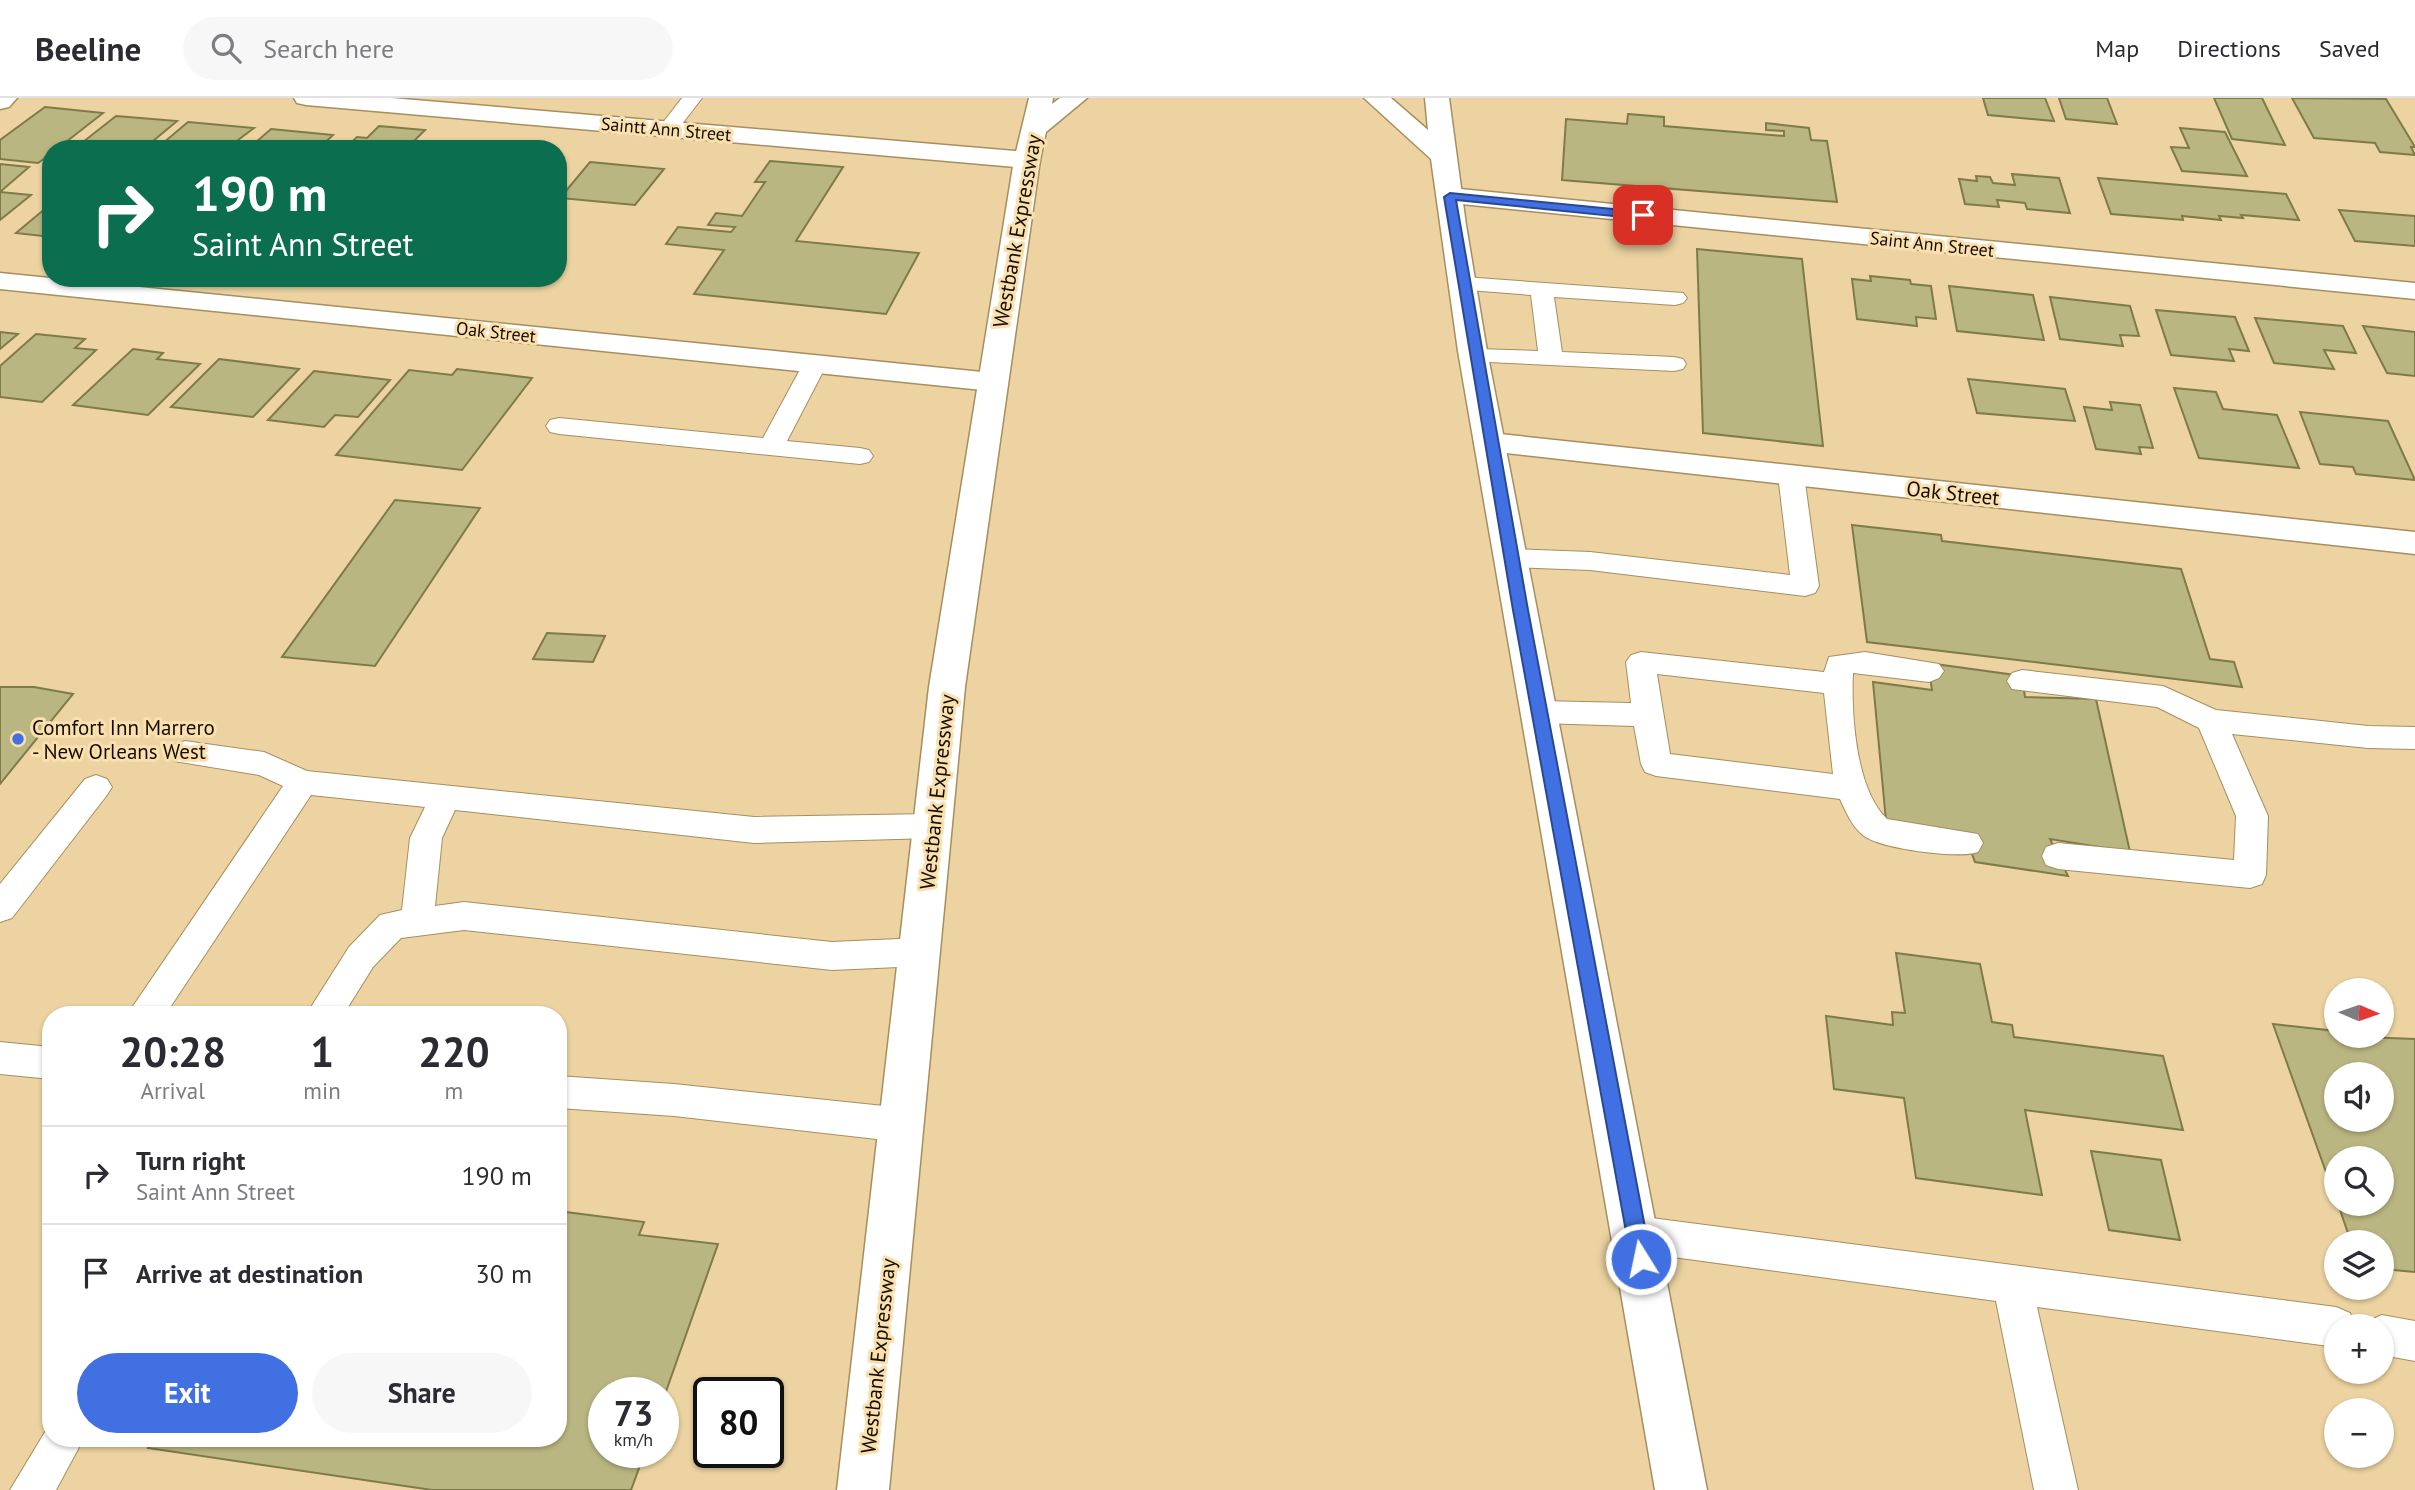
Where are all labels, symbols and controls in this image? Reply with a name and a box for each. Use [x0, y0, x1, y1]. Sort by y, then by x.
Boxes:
search box [183, 17, 673, 80]
text: Beeline [35, 27, 141, 70]
icon: search [207, 29, 245, 67]
text: Search here [263, 32, 394, 65]
text: Map [2095, 33, 2139, 64]
text: Directions [2177, 33, 2281, 64]
text: Saved [2319, 33, 2380, 64]
street label: Saintt Ann Street [600, 112, 732, 146]
street label: Westbank Expressway [987, 132, 1047, 330]
text: 190 m [192, 161, 327, 225]
icon: right [77, 168, 168, 259]
pin [1613, 185, 1673, 245]
icon: arrive [1624, 196, 1662, 234]
text: Saint Ann Street [192, 223, 413, 265]
street label: Saint Ann Street [1869, 226, 1995, 262]
street label: Oak Street [455, 316, 537, 348]
street label: Oak Street [1905, 475, 2001, 511]
street label: Westbank Expressway [913, 693, 961, 891]
place label: Comfort Inn Marrero - New Orleans West [32, 714, 215, 765]
marker: Comfort Inn Marrero - New Orleans West [10, 731, 26, 747]
north arrow [2324, 978, 2394, 1048]
map controls [2324, 978, 2394, 1468]
text: 20:28 [119, 1024, 226, 1079]
text: 1 [310, 1024, 334, 1079]
text: 220 [418, 1024, 490, 1079]
button: sound [2324, 1062, 2394, 1132]
text: Arrival [140, 1076, 205, 1105]
text: min [303, 1076, 341, 1105]
text: m [445, 1076, 463, 1105]
text: Turn right [136, 1144, 245, 1177]
button: search [2324, 1146, 2394, 1216]
icon: right [77, 1156, 115, 1194]
text: 190 m [461, 1159, 532, 1192]
text: Saint Ann Street [136, 1177, 295, 1206]
position arrow [1604, 1222, 1678, 1296]
button: layers [2324, 1230, 2394, 1300]
icon: arrive [77, 1254, 115, 1292]
text: Arrive at destination [136, 1257, 363, 1290]
text: 30 m [476, 1257, 532, 1290]
street label: Westbank Expressway [854, 1257, 902, 1455]
button: + [2324, 1314, 2394, 1384]
button: Exit [77, 1353, 298, 1433]
button: Share [312, 1353, 532, 1433]
speed limit sign: 80 [693, 1377, 784, 1468]
text: 73 [614, 1390, 653, 1436]
button: − [2324, 1398, 2394, 1468]
text: km/h [614, 1428, 653, 1451]

